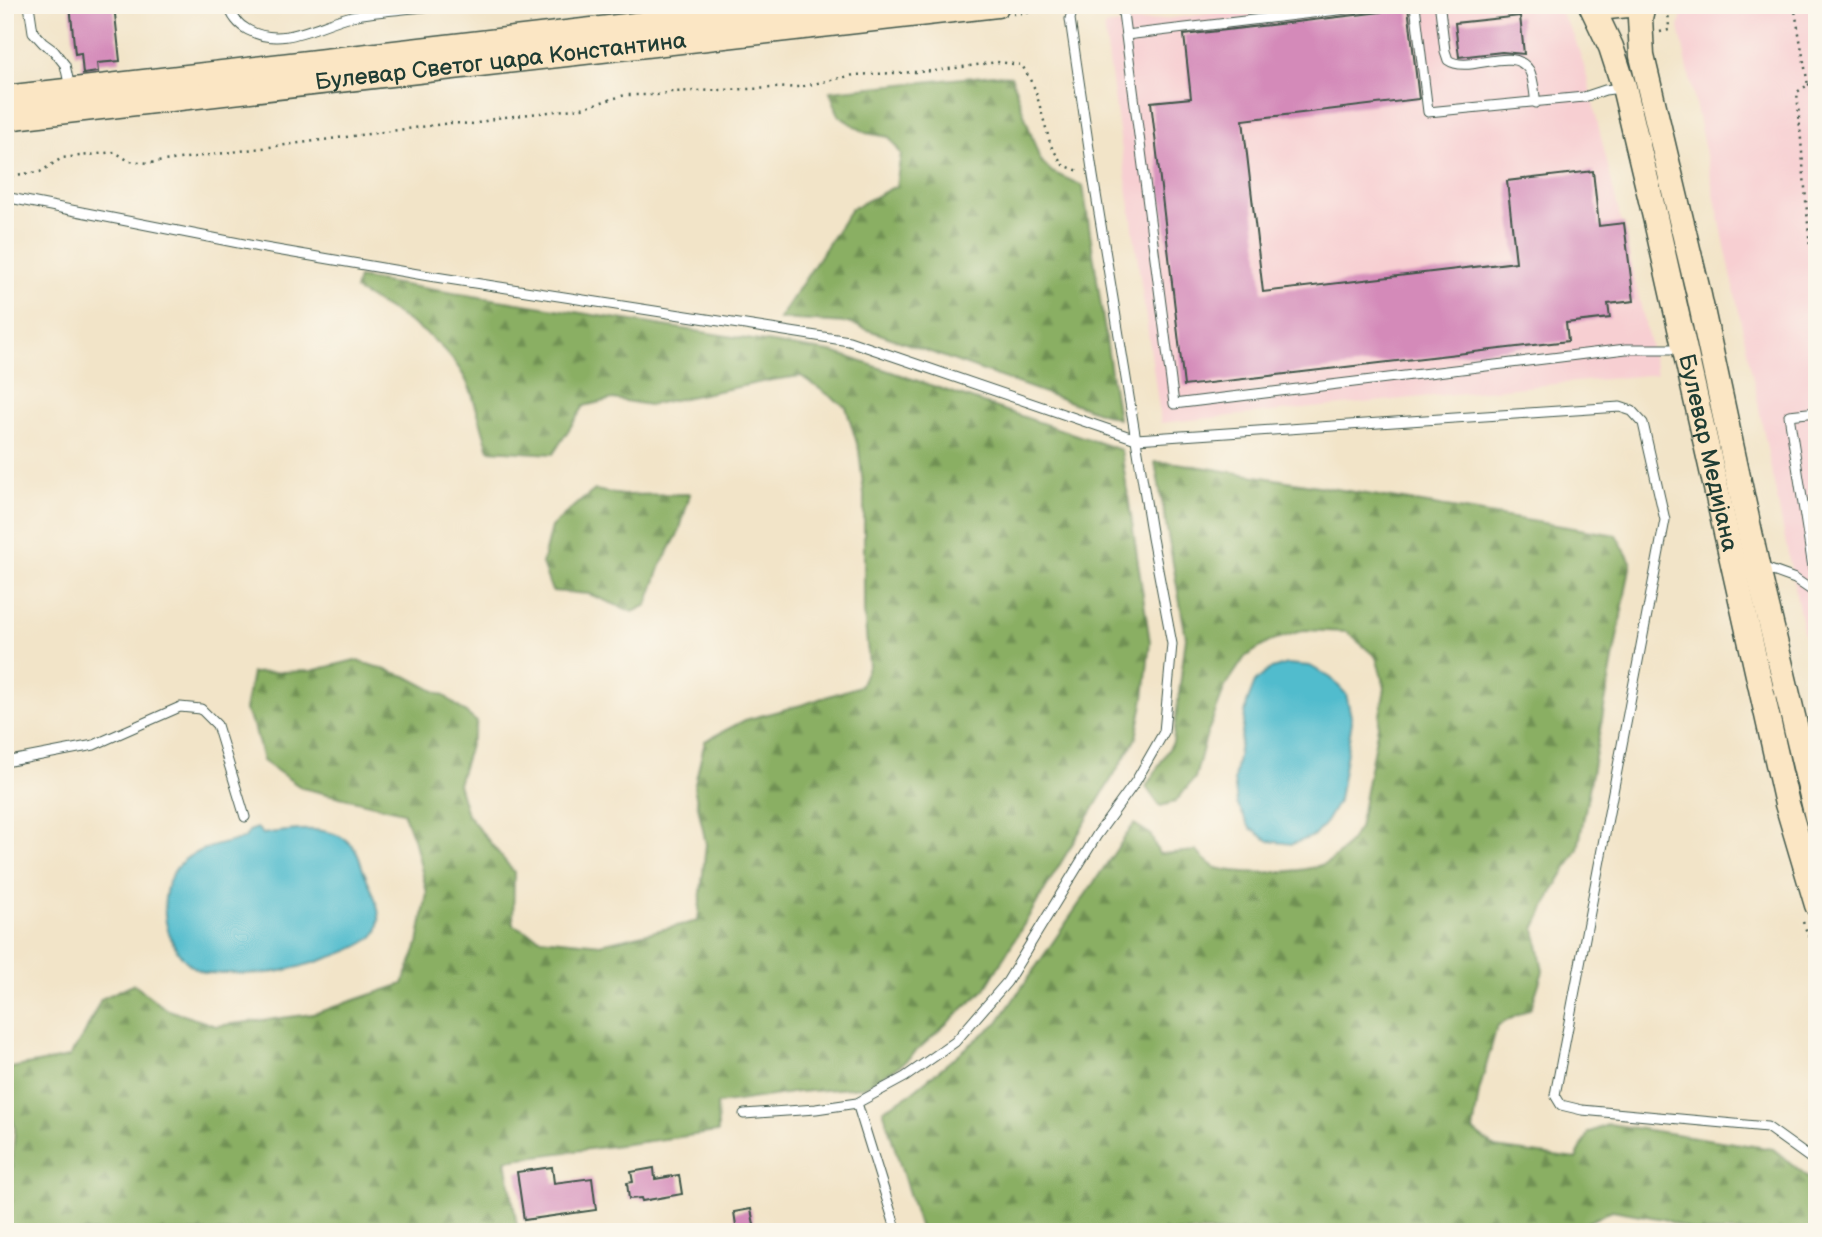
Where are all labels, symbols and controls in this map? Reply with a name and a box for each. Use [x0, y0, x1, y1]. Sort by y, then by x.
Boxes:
street label: Булевар Светог цара Константина [314, 26, 688, 97]
street label: Булевар Медијана [1672, 351, 1744, 555]

